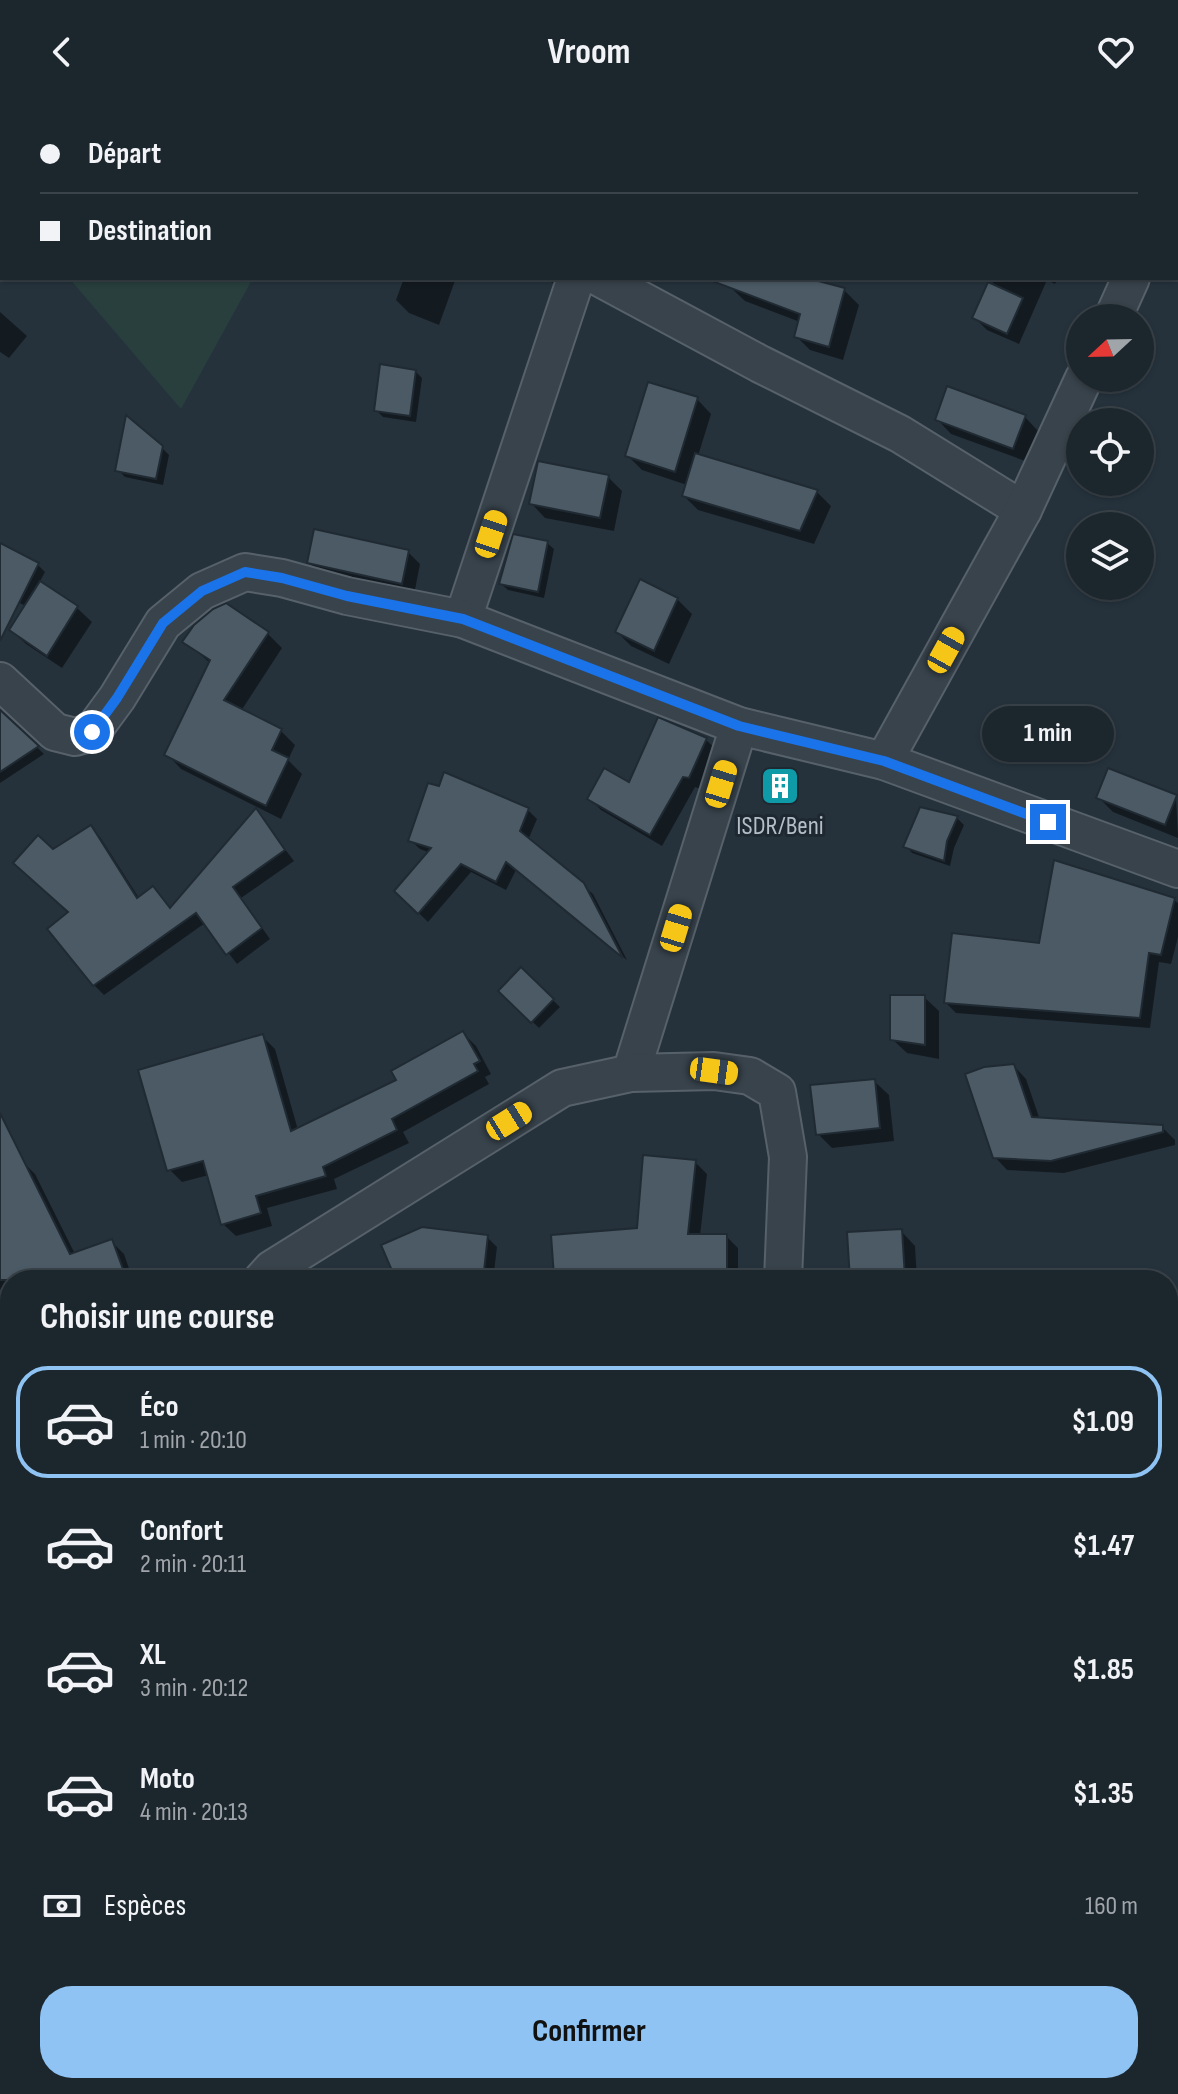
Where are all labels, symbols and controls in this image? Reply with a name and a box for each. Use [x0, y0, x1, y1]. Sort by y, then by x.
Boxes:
icon: back [40, 30, 84, 74]
icon: heart [1094, 30, 1138, 74]
text: Vroom [548, 31, 630, 74]
text: Départ [88, 136, 161, 172]
text: Destination [88, 213, 212, 249]
north arrow [1066, 304, 1154, 392]
map controls [1066, 304, 1154, 600]
button: locate [1066, 408, 1154, 496]
car [472, 507, 510, 561]
button: layers [1066, 512, 1154, 600]
car [924, 623, 968, 677]
callout: 1 min [982, 706, 1114, 762]
route start [74, 714, 110, 750]
text: 1 min [1024, 718, 1072, 749]
car [703, 758, 739, 810]
building icon: ISDR/Beni [759, 765, 801, 807]
route end [1030, 804, 1066, 840]
place label: ISDR/Beni [736, 811, 824, 842]
car [658, 902, 694, 954]
car [689, 1056, 739, 1086]
car [482, 1098, 536, 1144]
text: Choisir une course [40, 1296, 275, 1339]
icon: car [44, 1386, 116, 1458]
text: Éco [140, 1389, 179, 1425]
text: $1.09 [1072, 1404, 1134, 1440]
text: 1 min · 20:10 [140, 1425, 247, 1456]
icon: car [44, 1510, 116, 1582]
text: Confort [140, 1513, 223, 1549]
text: $1.47 [1073, 1528, 1134, 1564]
text: 2 min · 20:11 [140, 1549, 246, 1580]
icon: car [44, 1634, 116, 1706]
text: XL [140, 1637, 166, 1673]
text: $1.85 [1072, 1652, 1134, 1688]
text: 3 min · 20:12 [140, 1673, 248, 1704]
icon: car [44, 1758, 116, 1830]
text: Moto [140, 1761, 195, 1797]
text: $1.35 [1073, 1776, 1134, 1812]
text: 4 min · 20:13 [140, 1797, 248, 1828]
icon: cash [40, 1884, 84, 1928]
text: Espèces [104, 1888, 186, 1924]
text: 160 m [1085, 1891, 1138, 1922]
button: Confirmer [40, 1986, 1138, 2078]

